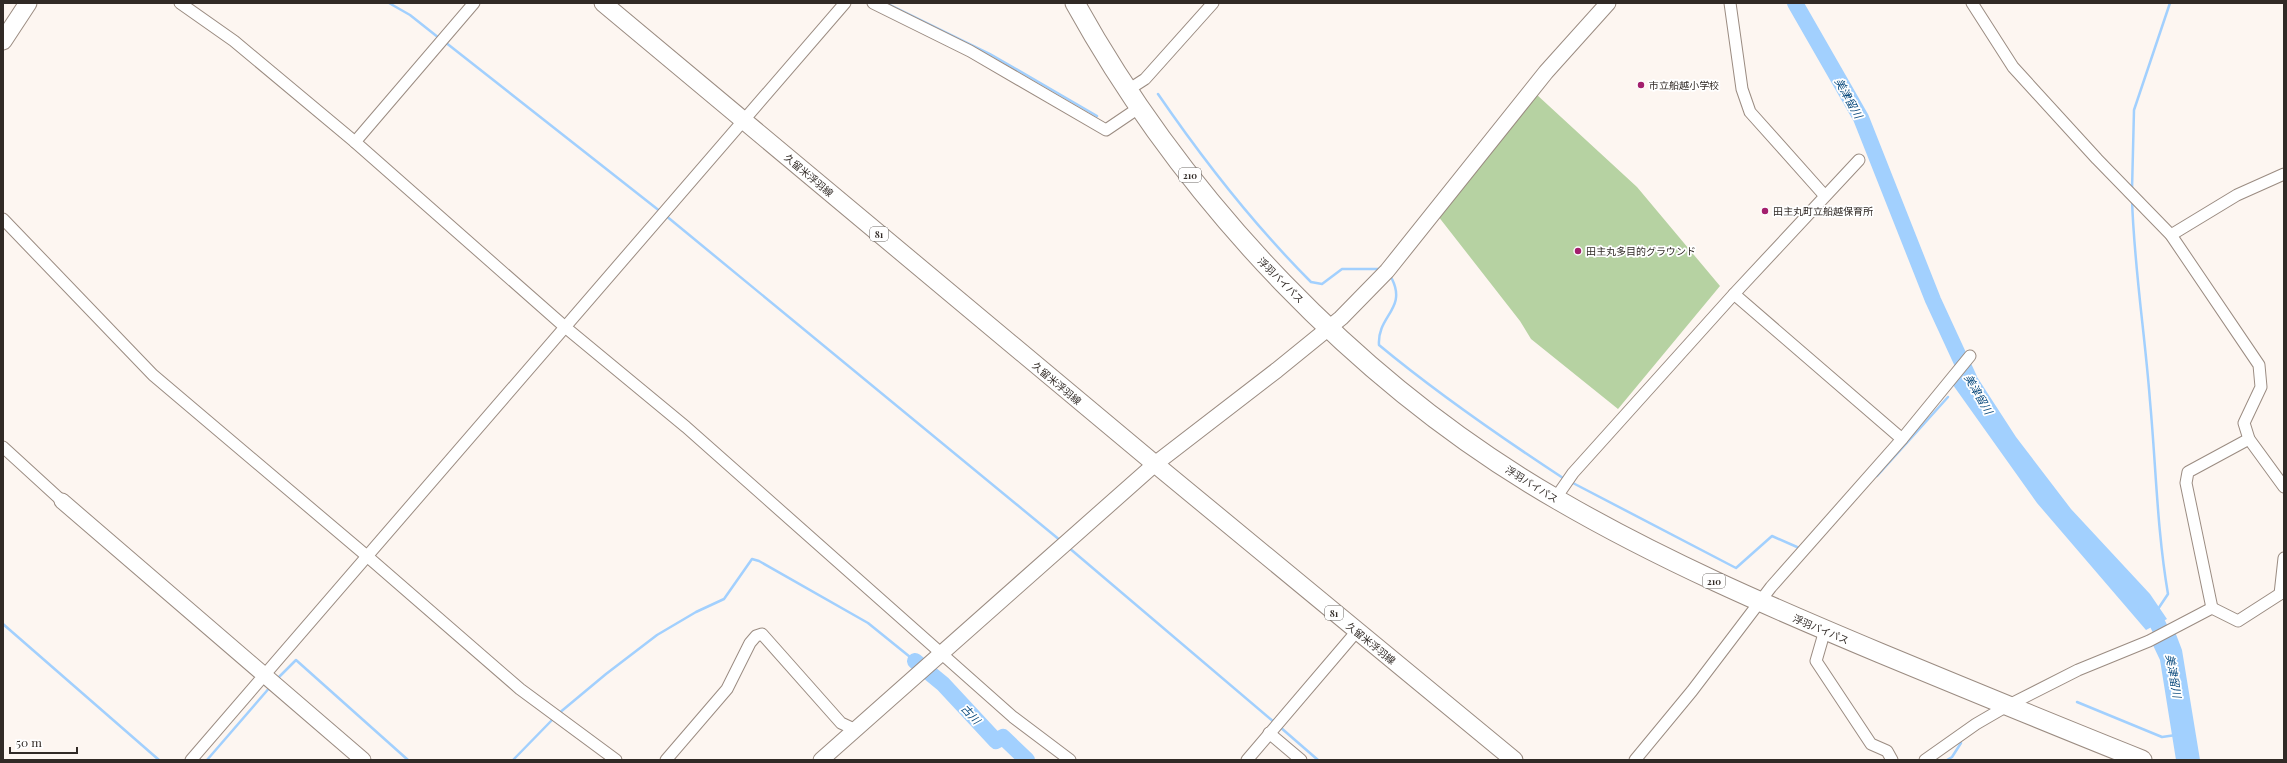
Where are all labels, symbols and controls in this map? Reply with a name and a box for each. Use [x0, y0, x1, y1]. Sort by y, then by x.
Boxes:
water label: 美津留川 [1832, 75, 1867, 122]
place label: 市立船越小学校 [1649, 78, 1719, 92]
marker: 市立船越小学校 [1636, 80, 1646, 90]
street label: 久留米浮羽線 [782, 150, 836, 200]
road number: 210 [1179, 168, 1201, 182]
place label: 田主丸町立船越保育所 [1773, 204, 1873, 218]
marker: 田主丸町立船越保育所 [1760, 206, 1770, 216]
road number: 81 [870, 227, 888, 241]
place label: 田主丸多目的グラウンド [1586, 244, 1696, 258]
marker: 田主丸多目的グラウンド [1573, 246, 1583, 256]
street label: 浮羽バイパス [1255, 254, 1307, 306]
street label: 久留米浮羽線 [1030, 358, 1084, 408]
water label: 美津留川 [1962, 371, 1997, 418]
street label: 浮羽バイパス [1503, 462, 1561, 506]
road number: 210 [1703, 574, 1725, 588]
road number: 81 [1325, 606, 1343, 620]
street label: 浮羽バイパス [1791, 611, 1851, 647]
street label: 久留米浮羽線 [1343, 619, 1399, 667]
water label: 美津留川 [2163, 653, 2185, 700]
water label: 古川 [958, 701, 985, 728]
scale bar [10, 729, 77, 755]
text: 50 m [16, 734, 42, 750]

